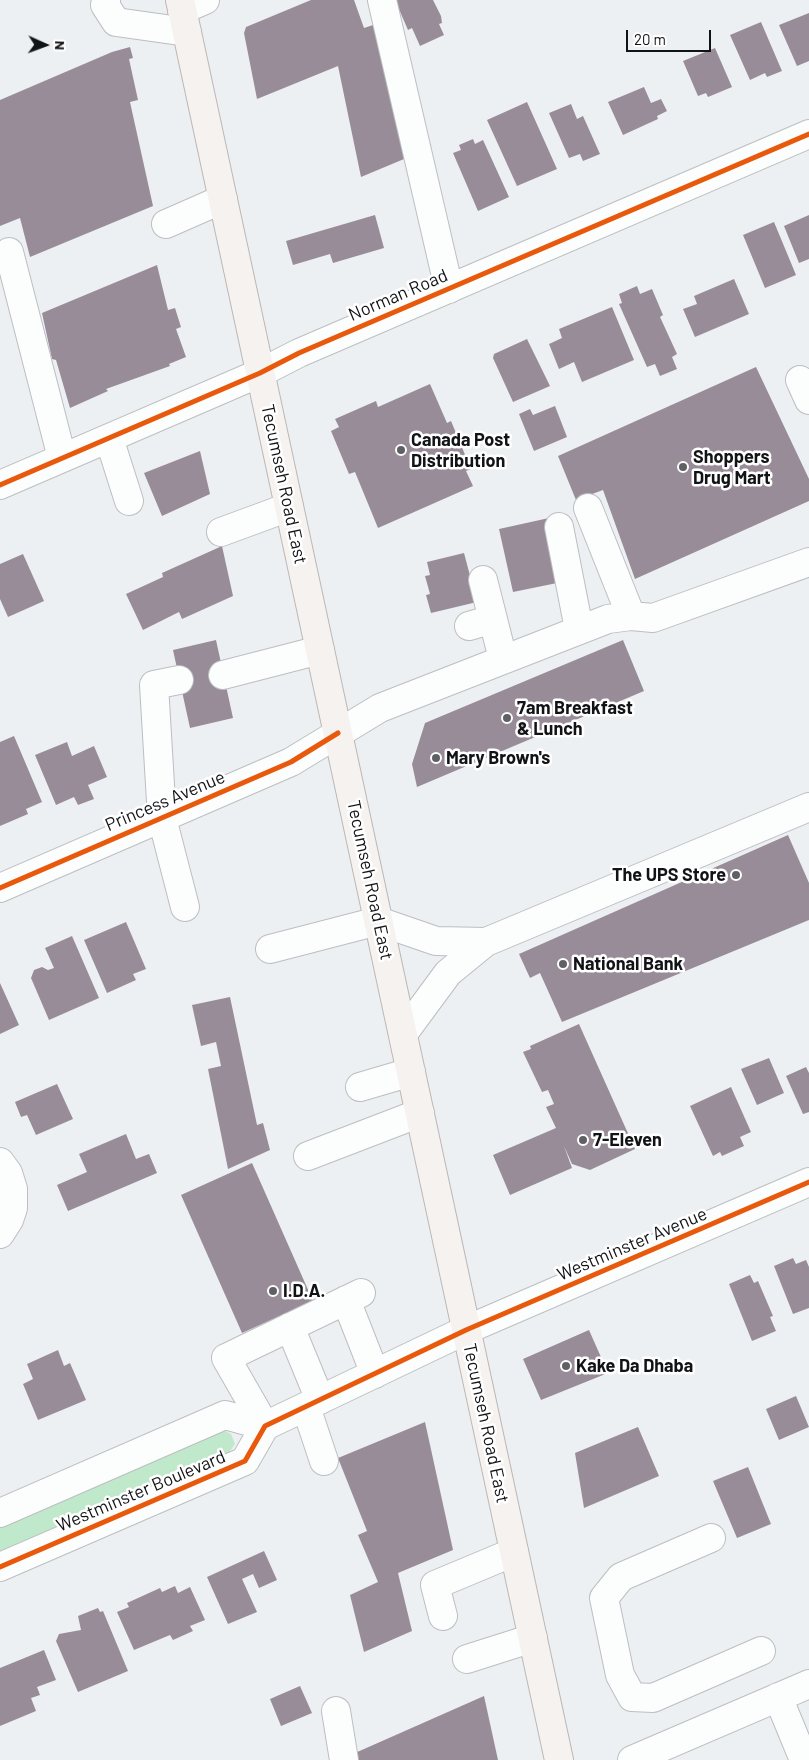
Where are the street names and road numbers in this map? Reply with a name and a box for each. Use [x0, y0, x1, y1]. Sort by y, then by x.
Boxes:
street label: Norman Road [345, 264, 451, 326]
street label: Tecumseh Road East [257, 402, 311, 566]
street label: Princess Avenue [102, 766, 228, 836]
street label: Tecumseh Road East [343, 798, 397, 962]
street label: Westminster Avenue [554, 1203, 710, 1285]
street label: Tecumseh Road East [459, 1341, 513, 1505]
street label: Westminster Boulevard [53, 1446, 229, 1536]

